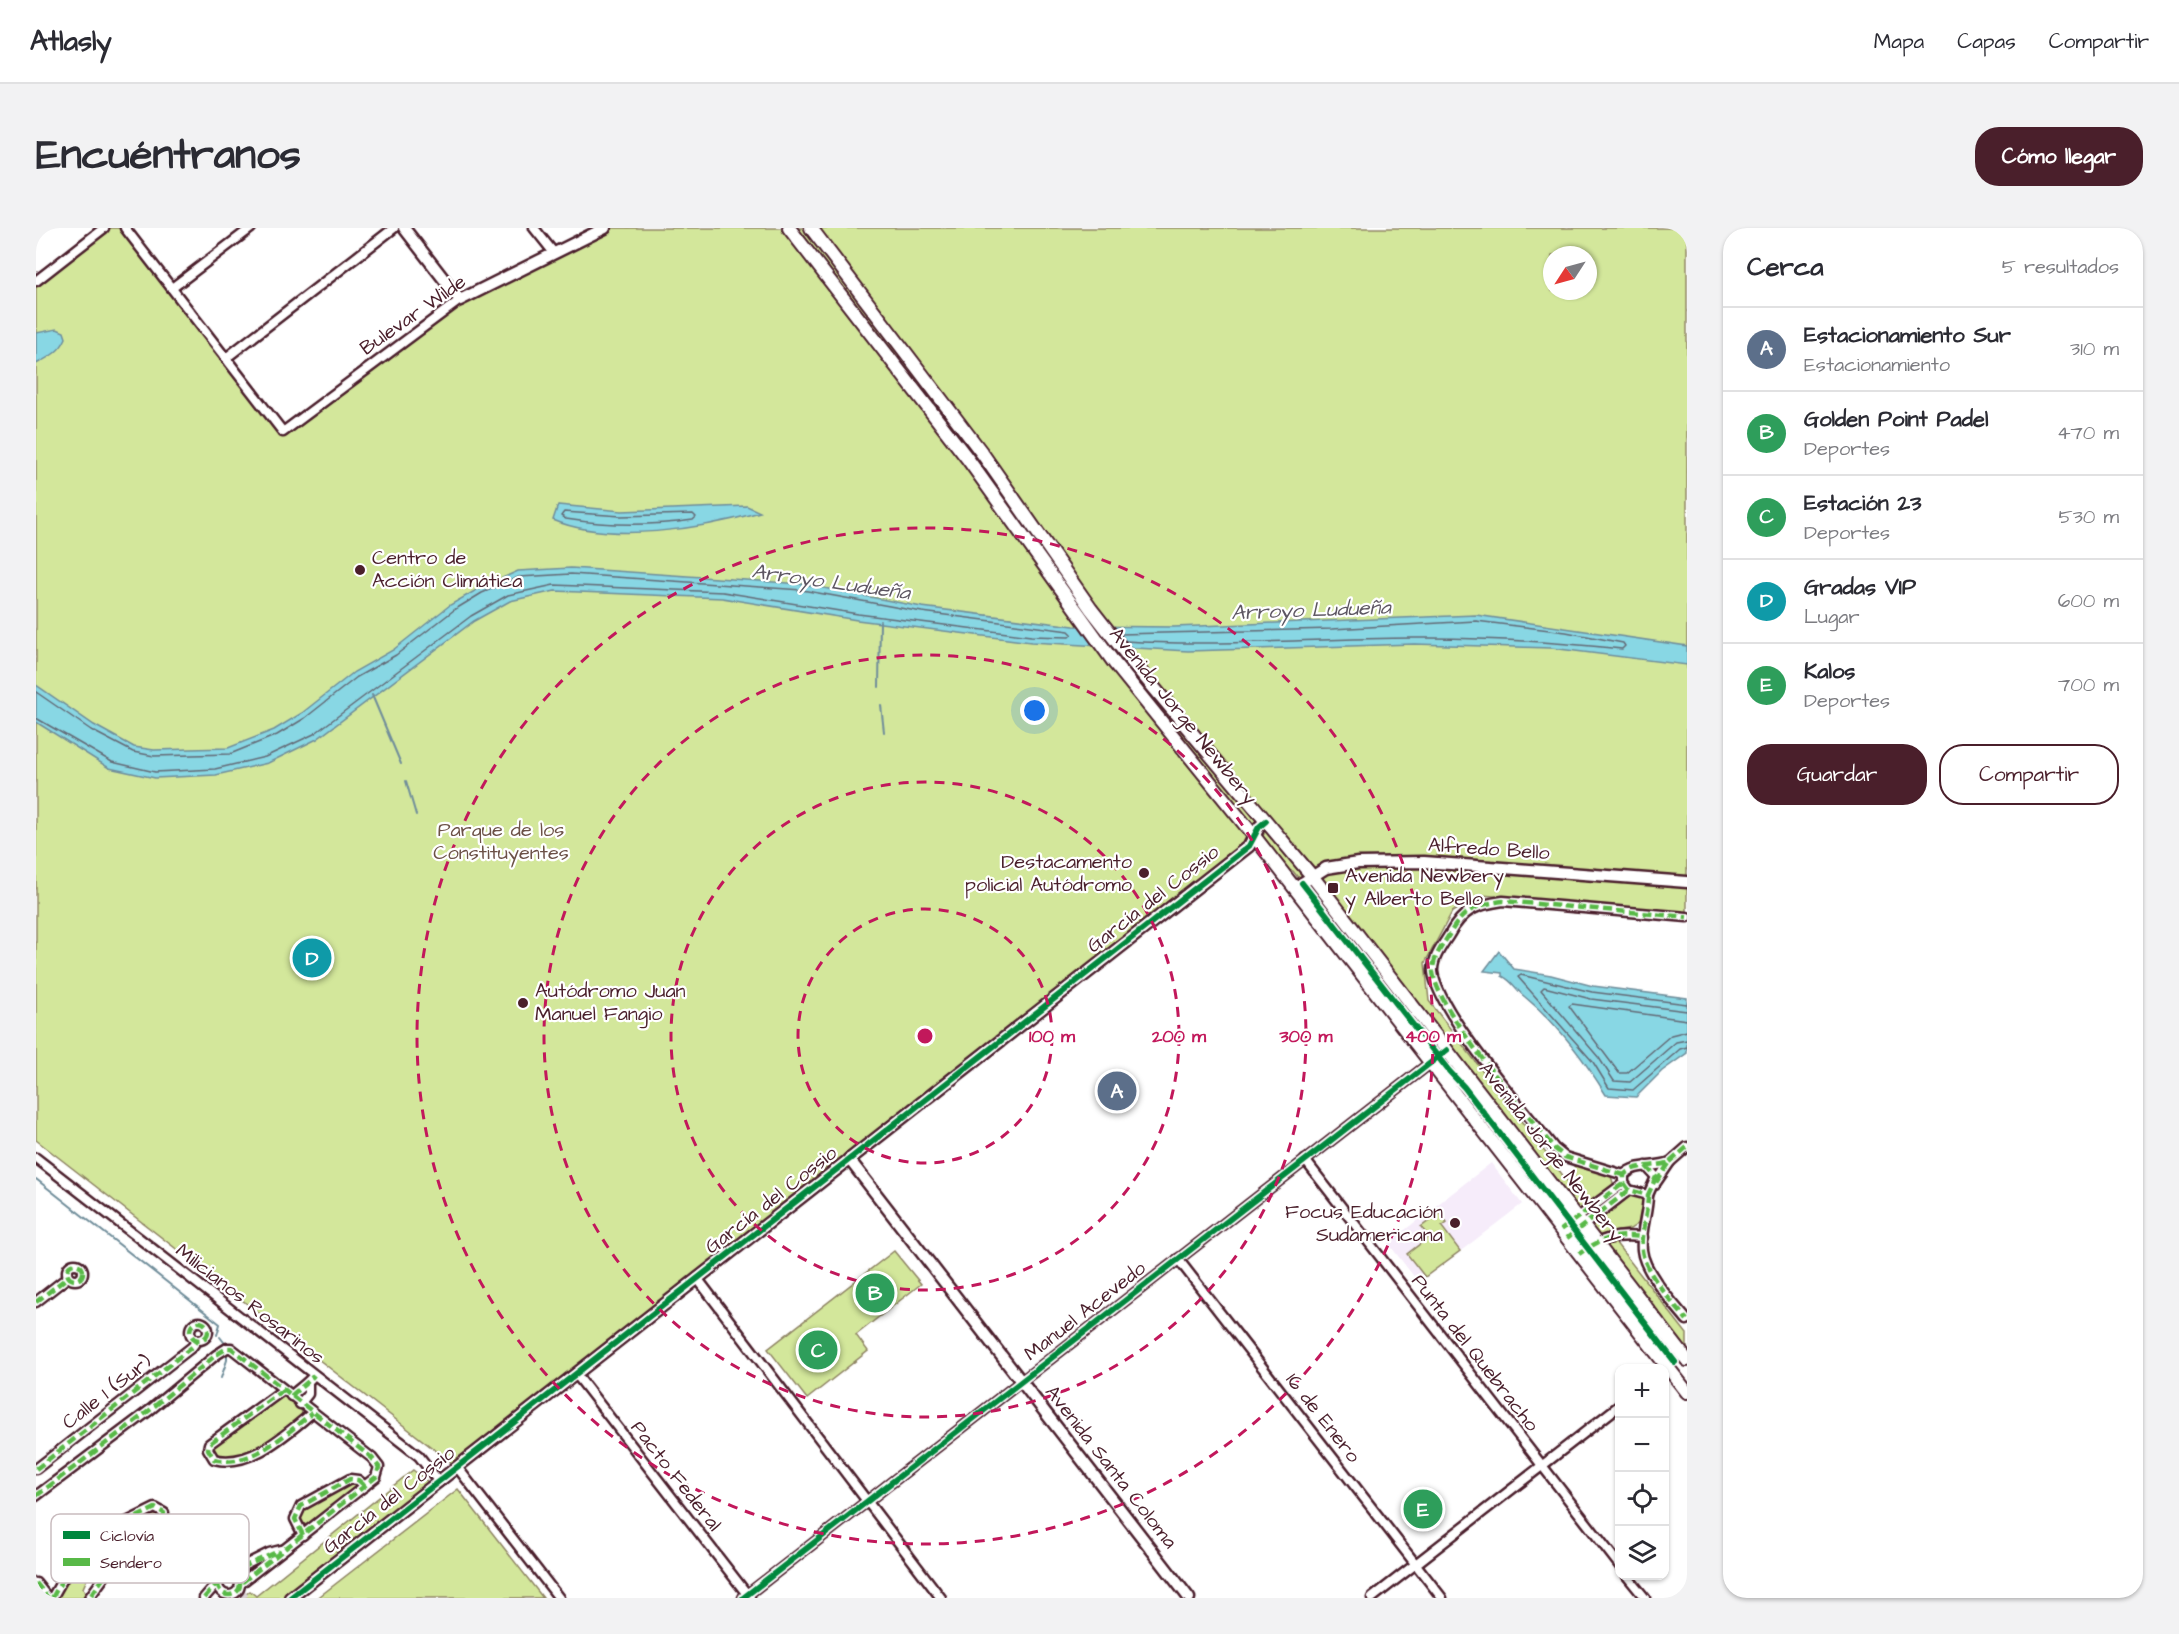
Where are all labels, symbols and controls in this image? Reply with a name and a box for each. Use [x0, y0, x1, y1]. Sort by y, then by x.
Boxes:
text: Atlasly [30, 22, 112, 61]
text: Mapa [1874, 27, 1924, 56]
text: Capas [1957, 27, 2016, 56]
text: Compartir [2049, 27, 2149, 56]
text: Encuéntranos [36, 127, 301, 185]
button: Cómo llegar [1975, 127, 2143, 186]
north arrow [1543, 246, 1597, 300]
text: Cerca [1747, 249, 1824, 285]
text: 5 resultados [2002, 253, 2119, 281]
street label: Bulevar Wilde [354, 268, 472, 362]
text: Estacionamiento Sur [1804, 320, 2011, 351]
text: A [1760, 335, 1773, 363]
text: 310 m [2070, 335, 2119, 363]
text: Estacionamiento [1804, 351, 1950, 379]
text: Golden Point Padel [1804, 404, 1988, 435]
text: B [1759, 419, 1774, 447]
text: 470 m [2057, 419, 2119, 447]
text: Deportes [1804, 435, 1890, 463]
text: Estación 23 [1804, 488, 1921, 519]
text: C [1759, 503, 1774, 531]
text: 530 m [2058, 503, 2119, 531]
text: Deportes [1804, 519, 1890, 547]
place label: Centro de Acción Climática [372, 544, 522, 595]
water label: Arroyo Ludueña [750, 557, 913, 609]
marker: Centro de Acción Climática [353, 563, 367, 577]
text: Gradas VIP [1804, 572, 1916, 603]
text: D [1760, 587, 1773, 615]
text: 600 m [2058, 587, 2119, 615]
water label: Arroyo Ludueña [1231, 593, 1392, 628]
text: Lugar [1804, 603, 1860, 631]
street label: Avenida Jorge Newbery [1102, 621, 1263, 811]
text: Kalos [1804, 656, 1855, 687]
text: E [1761, 671, 1772, 699]
text: 700 m [2058, 671, 2119, 699]
text: Deportes [1804, 687, 1890, 715]
your location [1020, 696, 1049, 725]
button: Guardar [1747, 744, 1927, 805]
button: Compartir [1939, 744, 2119, 805]
park label: Parque de los Constituyentes [433, 816, 569, 868]
street label: Alfredo Bello [1427, 831, 1551, 867]
street label: García del Cossio [1081, 838, 1225, 960]
place label: Destacamento policial Autódromo [965, 848, 1132, 899]
place label: Avenida Newbery y Alberto Bello [1345, 862, 1504, 914]
marker: Destacamento policial Autódromo [1137, 866, 1151, 880]
marker: Avenida Newbery y Alberto Bello [1326, 881, 1340, 895]
pin: D [292, 936, 332, 980]
place label: Autódromo Juan Manuel Fangio [535, 977, 686, 1029]
marker: Autódromo Juan Manuel Fangio [516, 996, 530, 1010]
text: 100 m [1029, 1024, 1076, 1049]
text: 200 m [1151, 1024, 1207, 1049]
text: 300 m [1278, 1024, 1334, 1049]
text: 400 m [1405, 1024, 1462, 1049]
centre of rings [915, 1026, 935, 1046]
street label: Avenida Jorge Newbery [1471, 1056, 1630, 1248]
pin: A [1098, 1068, 1136, 1114]
street label: García del Cossio [699, 1139, 843, 1261]
place label: Focus Educación Sudamericana [1285, 1198, 1443, 1249]
marker: Focus Educación Sudamericana [1448, 1216, 1462, 1230]
street label: Milicianos Rosarinos [170, 1237, 330, 1371]
street label: Manuel Acevedo [1018, 1254, 1152, 1368]
street label: Punta del Quebracho [1405, 1268, 1545, 1438]
pin: B [856, 1270, 894, 1316]
pin: C [798, 1328, 838, 1372]
street label: Calle 1 (Sur) [56, 1348, 158, 1436]
map controls [1615, 1364, 1669, 1580]
button: + [1615, 1364, 1669, 1418]
street label: 16 de Enero [1279, 1367, 1367, 1469]
street label: Avenida Santa Coloma [1038, 1379, 1184, 1555]
street label: Pacto Federal [624, 1415, 728, 1537]
button: − [1615, 1418, 1669, 1472]
street label: García del Cossio [317, 1439, 461, 1561]
button: locate [1615, 1472, 1669, 1526]
pin: E [1404, 1486, 1442, 1532]
legend [51, 1514, 249, 1583]
text: Ciclovía [100, 1525, 154, 1547]
button: layers [1615, 1526, 1669, 1580]
text: Sendero [100, 1552, 162, 1574]

